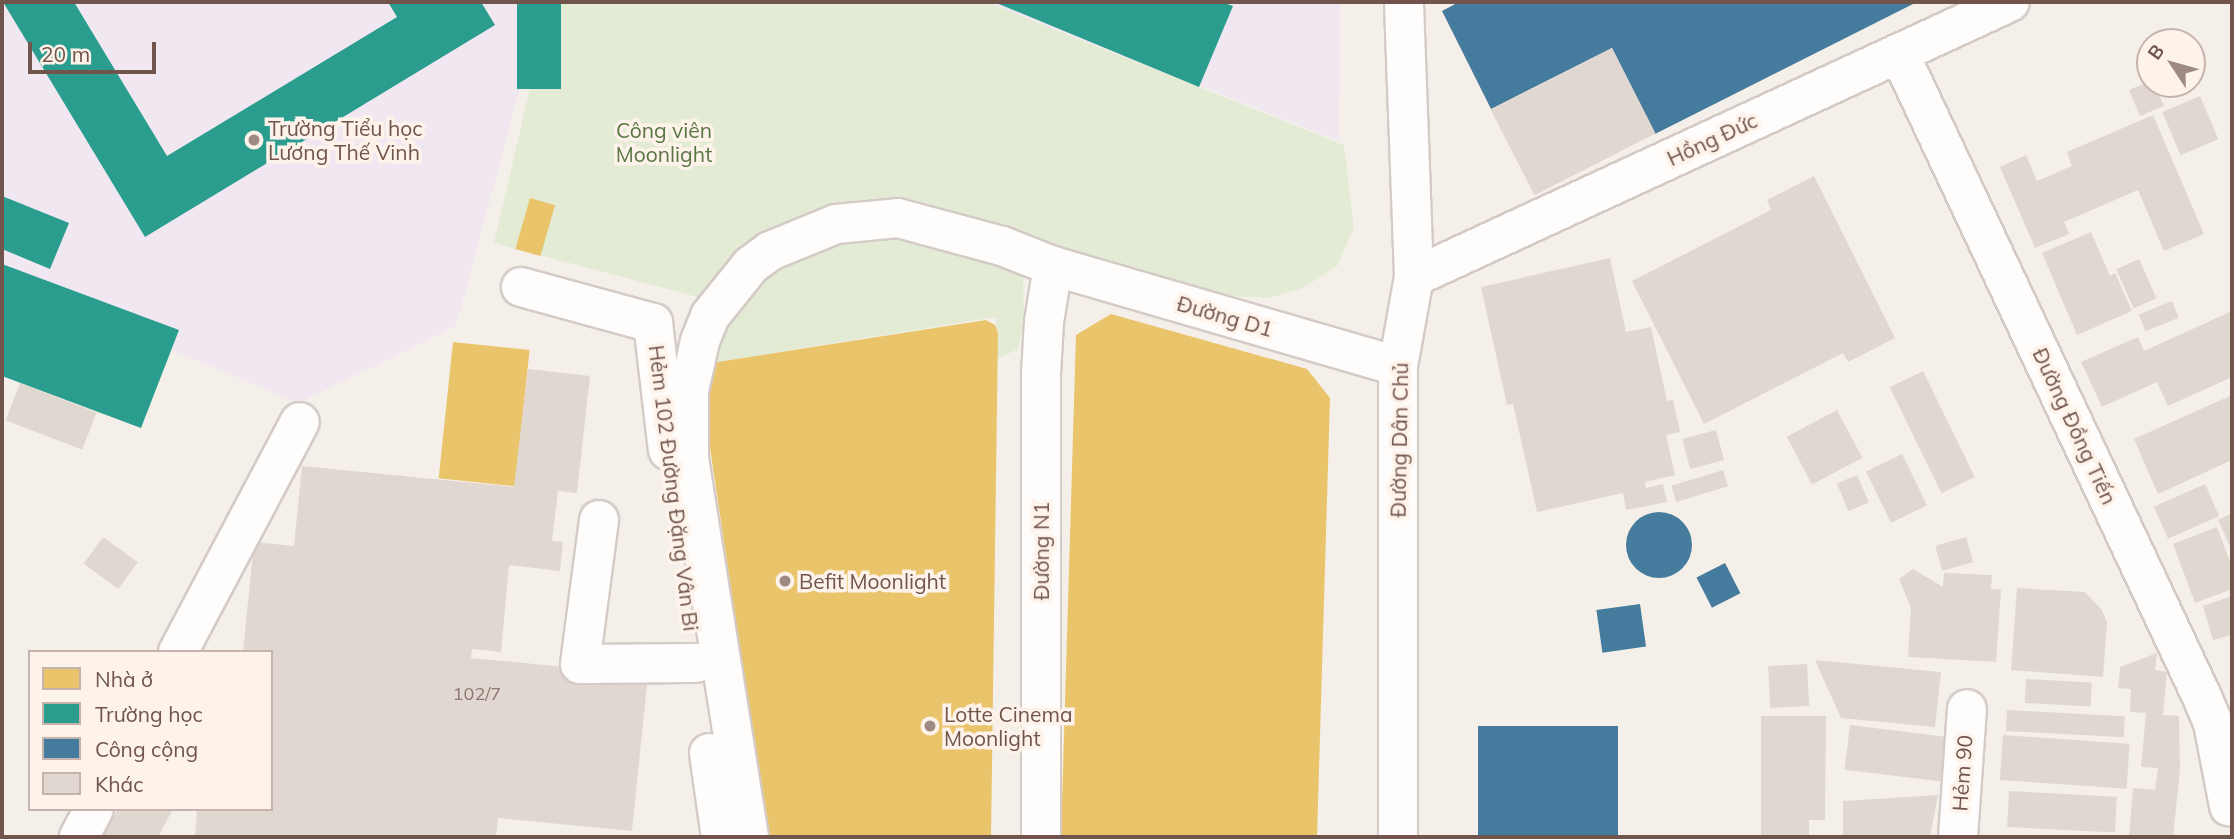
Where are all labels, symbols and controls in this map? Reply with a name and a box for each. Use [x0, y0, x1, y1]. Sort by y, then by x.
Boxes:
scale bar [32, 28, 159, 72]
north arrow [2136, 28, 2206, 98]
text: B [2142, 39, 2169, 64]
text: 20 m [41, 41, 90, 67]
street label: Hồng Đức [1663, 107, 1761, 171]
place label: Trường Tiểu học Lương Thế Vinh [268, 115, 423, 165]
park label: Công viên Moonlight [616, 117, 712, 167]
marker: Trường Tiểu học Lương Thế Vinh [246, 132, 262, 148]
street label: Đường D1 [1174, 290, 1276, 342]
street label: Hẻm 102 Đường Đặng Vân Bi [644, 344, 704, 632]
street label: Đường Đồng Tiến [2028, 344, 2122, 508]
street label: Đường Dân Chủ [1385, 362, 1413, 518]
street label: Đường N1 [1028, 502, 1054, 600]
place label: Befit Moonlight [799, 568, 946, 594]
marker: Befit Moonlight [777, 573, 793, 589]
legend [28, 650, 273, 811]
text: Nhà ở [95, 666, 153, 692]
house number: 102/7 [453, 683, 501, 705]
text: Trường học [95, 701, 203, 727]
place label: Lotte Cinema Moonlight [944, 701, 1073, 751]
marker: Lotte Cinema Moonlight [922, 718, 938, 734]
street label: Hẻm 90 [1947, 734, 1977, 812]
text: Công cộng [95, 736, 198, 762]
text: Khác [95, 771, 144, 797]

